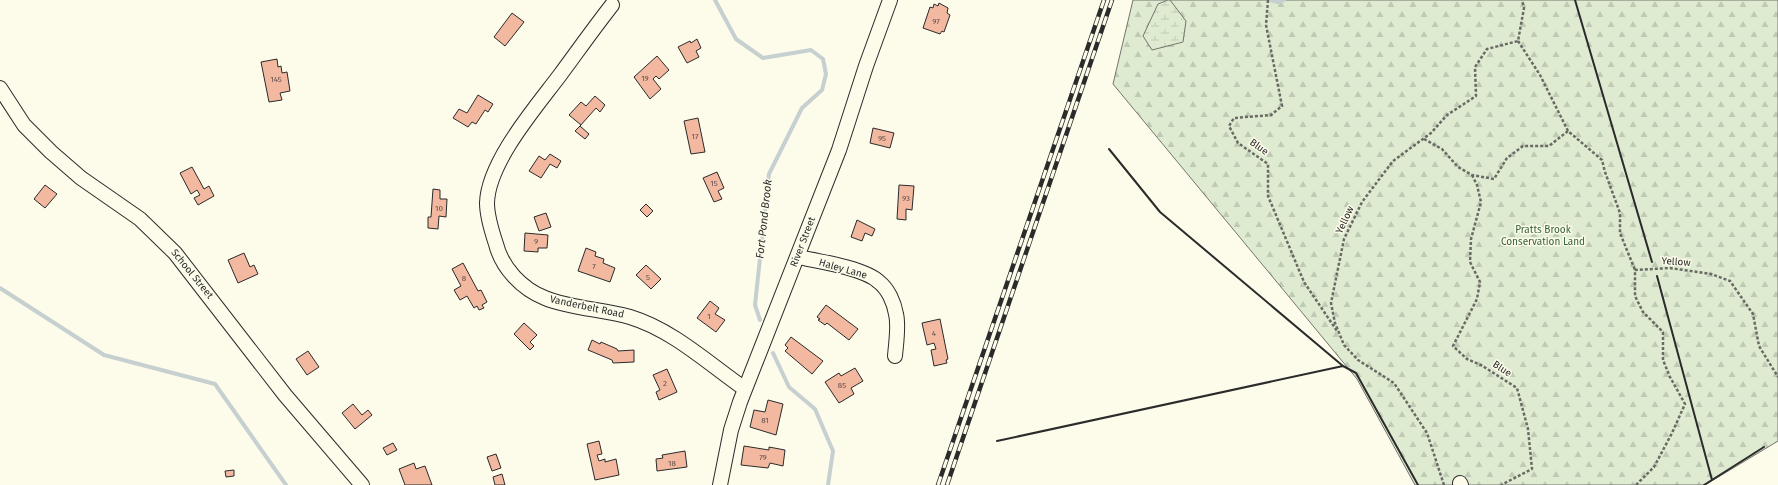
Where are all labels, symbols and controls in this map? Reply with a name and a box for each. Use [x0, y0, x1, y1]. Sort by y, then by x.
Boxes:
house number: 97 [932, 17, 940, 26]
house number: 19 [641, 74, 649, 83]
house number: 145 [270, 75, 282, 84]
house number: 17 [691, 132, 699, 141]
house number: 95 [878, 134, 886, 143]
street label: Blue [1247, 136, 1271, 158]
house number: 15 [710, 179, 718, 188]
water label: Fort Pond Brook [753, 179, 775, 259]
house number: 93 [902, 194, 910, 203]
house number: 10 [435, 204, 443, 213]
street label: Yellow [1333, 204, 1357, 236]
street label: River Street [788, 215, 818, 269]
park label: Pratts Brook Conservation Land [1501, 224, 1585, 248]
house number: 9 [534, 237, 538, 246]
street label: School Street [168, 247, 216, 302]
street label: Yellow [1661, 255, 1691, 269]
street label: Haley Lane [817, 256, 869, 282]
house number: 7 [592, 262, 596, 271]
house number: 5 [646, 273, 650, 282]
house number: 8 [462, 274, 467, 283]
street label: Vanderbelt Road [549, 293, 625, 321]
house number: 1 [707, 312, 711, 321]
house number: 4 [932, 329, 937, 338]
street label: Blue [1490, 358, 1514, 380]
house number: 2 [663, 379, 667, 388]
house number: 85 [838, 381, 846, 390]
house number: 81 [761, 416, 769, 425]
house number: 79 [759, 453, 767, 462]
house number: 18 [668, 459, 677, 468]

